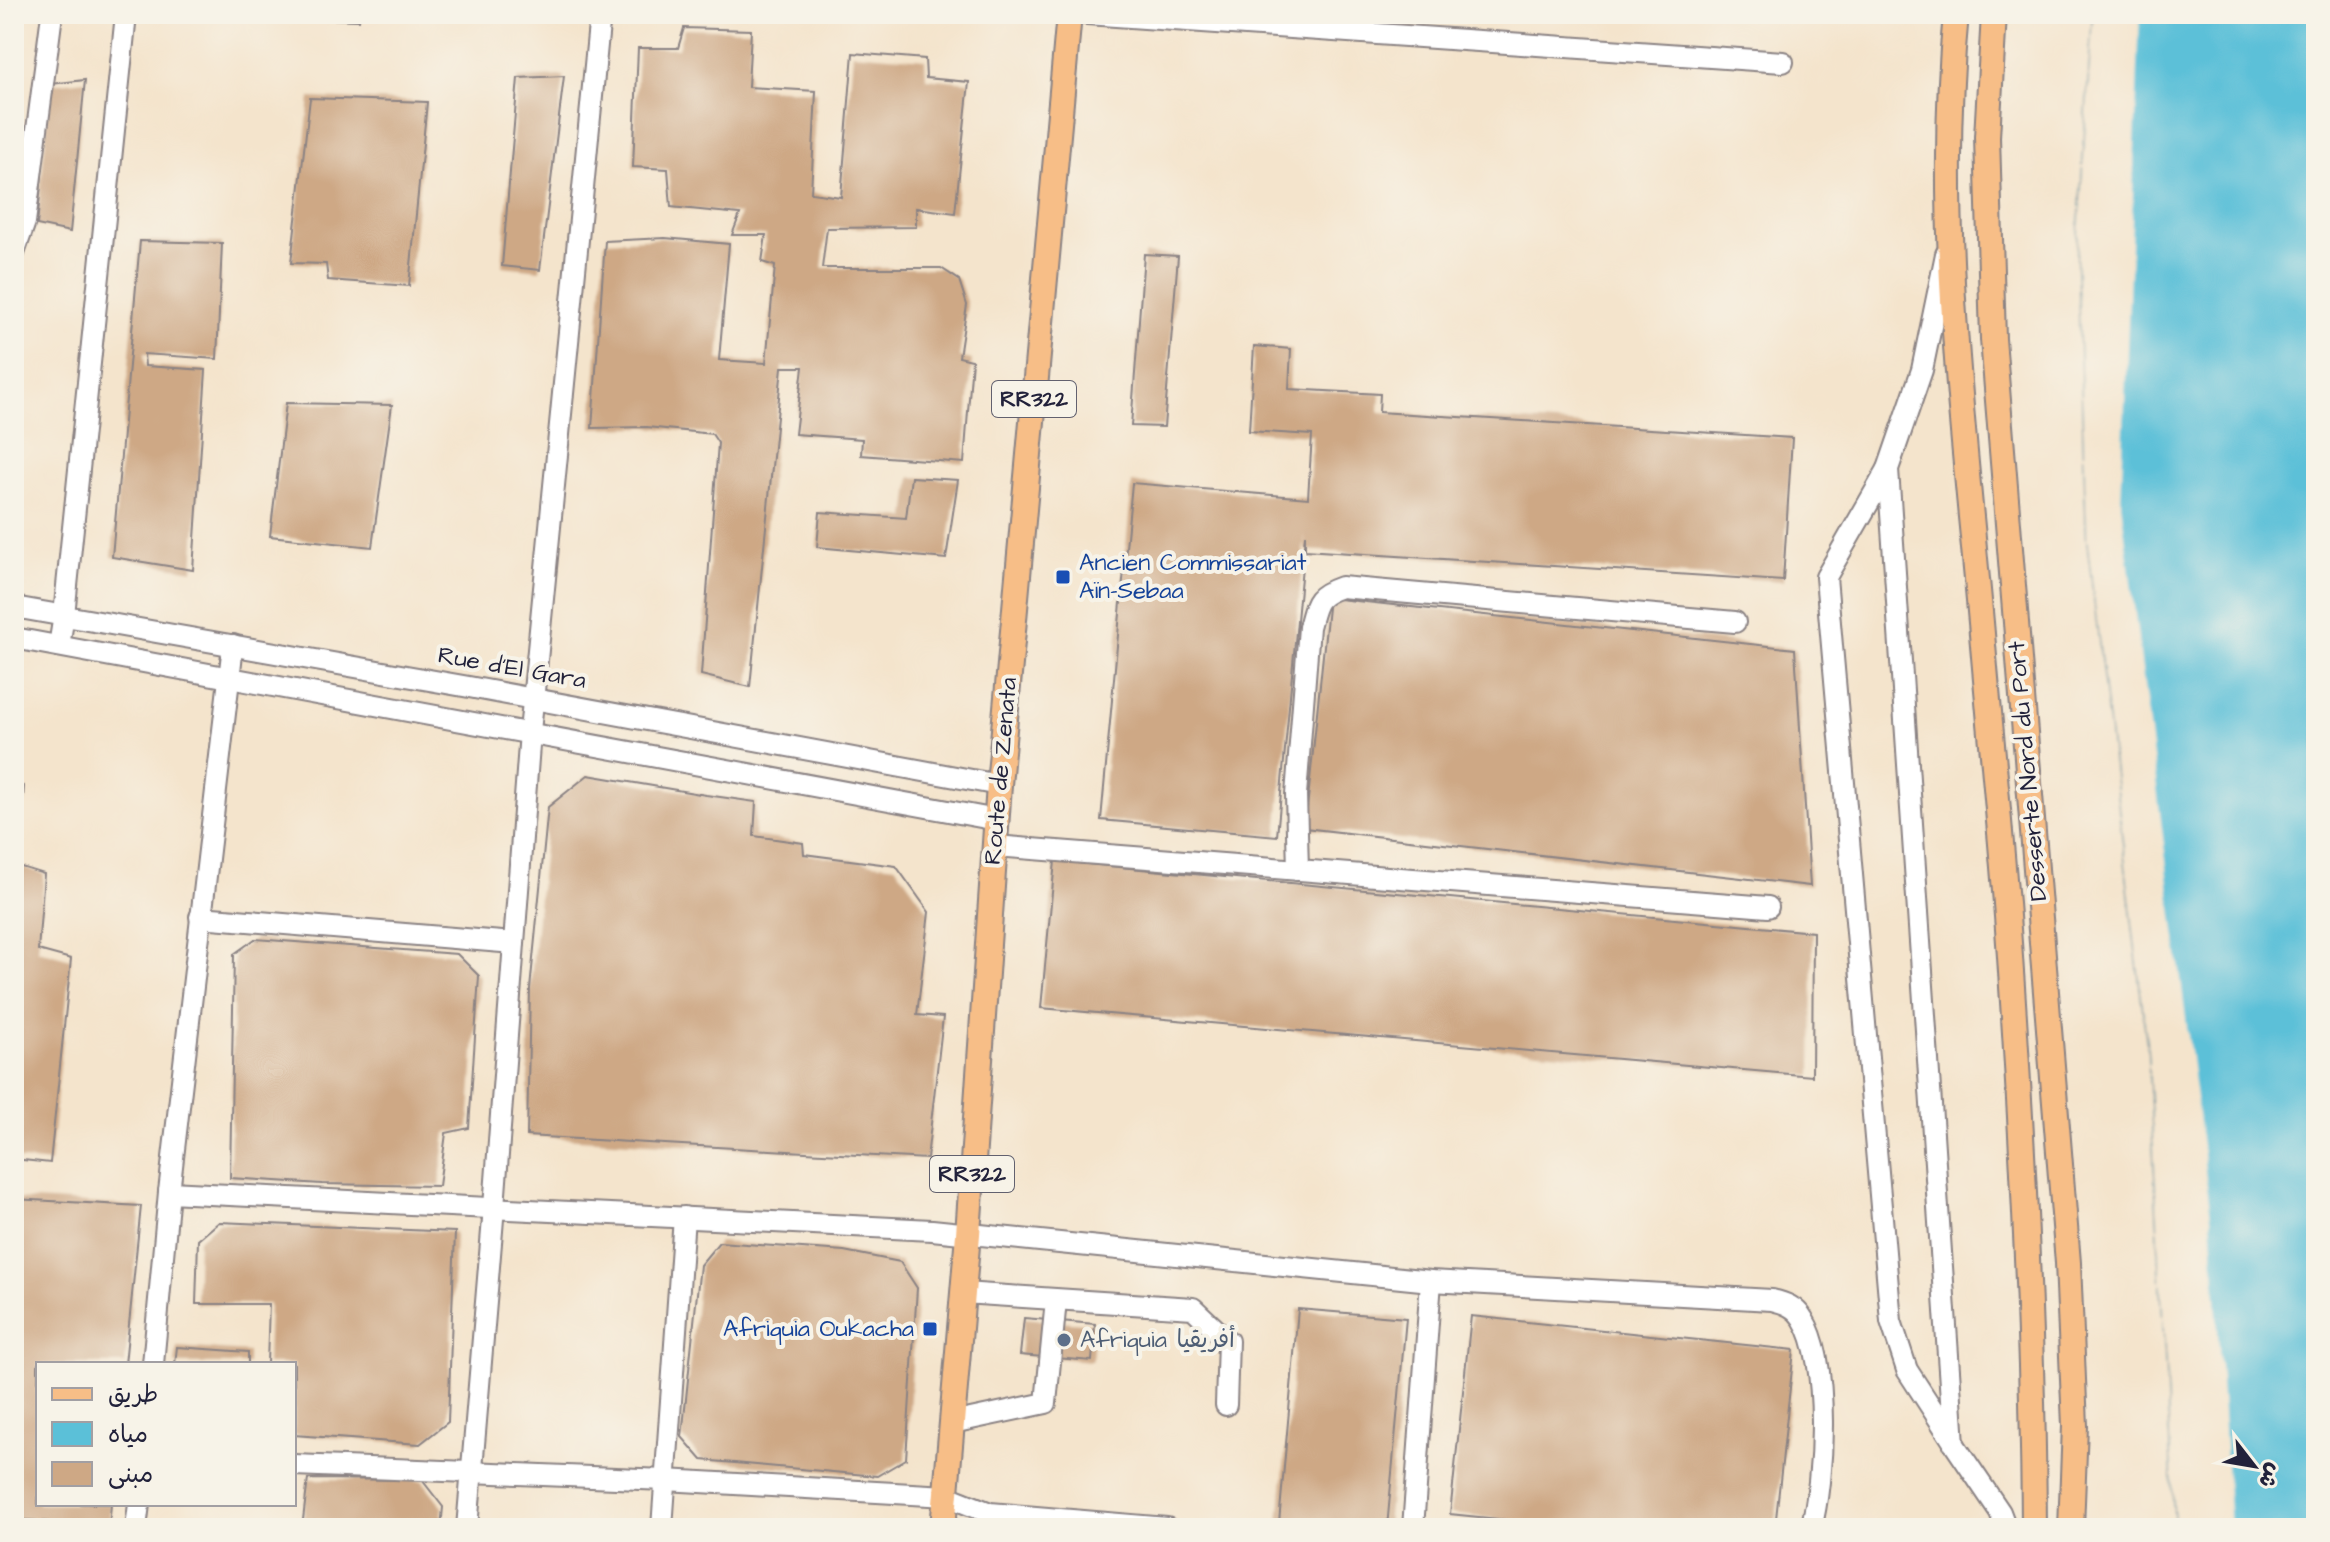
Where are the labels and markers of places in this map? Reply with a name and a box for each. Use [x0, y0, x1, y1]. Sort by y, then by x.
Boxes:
place label: Ancien Commissariat Aïn-Sebaa [1079, 546, 1307, 608]
marker: Ancien Commissariat Aïn-Sebaa [1054, 568, 1072, 586]
place label: Afriquia Oukacha [723, 1312, 914, 1346]
marker: Afriquia Oukacha [921, 1320, 939, 1338]
place label: Afriquia أفريقيا [1080, 1323, 1235, 1357]
marker: Afriquia أفريقيا [1055, 1331, 1073, 1349]

